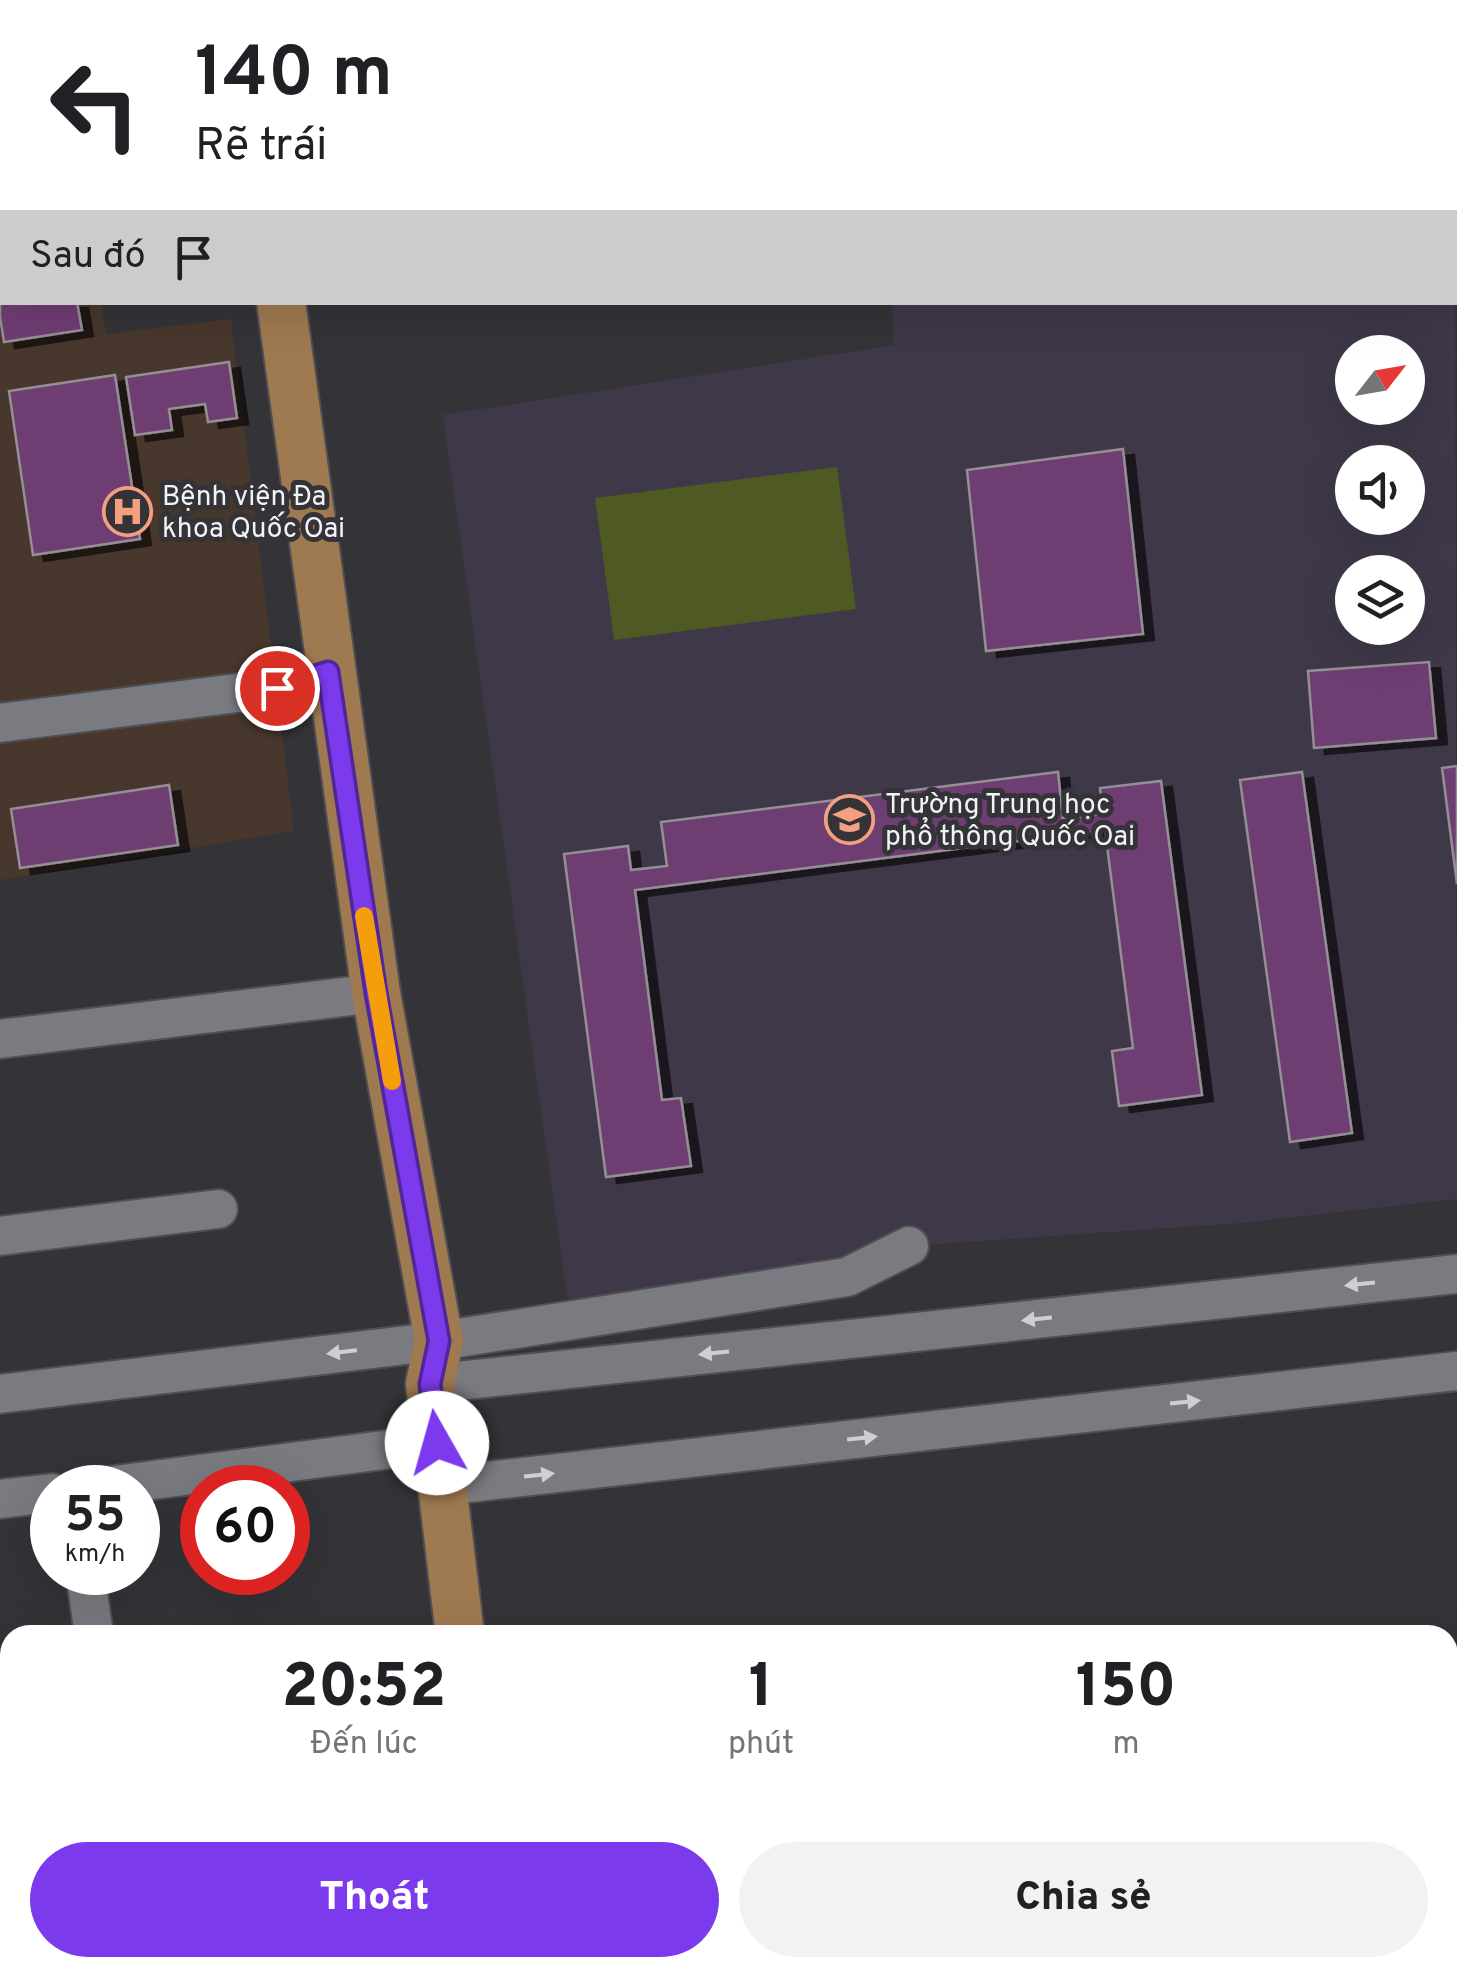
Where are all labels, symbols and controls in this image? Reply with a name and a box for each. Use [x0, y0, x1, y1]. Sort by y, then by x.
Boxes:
text: 140 m [195, 32, 393, 121]
icon: left [30, 40, 160, 170]
text: Rẽ trái [195, 119, 328, 176]
icon: arrive [166, 230, 221, 285]
text: Sau đó [30, 233, 146, 282]
north arrow [1335, 335, 1425, 425]
map controls [1335, 335, 1425, 645]
button: sound [1335, 445, 1425, 535]
place label: Bệnh viện Đa khoa Quốc Oai [162, 480, 345, 548]
hospital icon: Bệnh viện Đa khoa Quốc Oai [101, 485, 153, 537]
button: layers [1335, 555, 1425, 645]
pin [235, 646, 320, 731]
icon: arrive [250, 661, 305, 716]
place label: Trường Trung học phổ thông Quốc Oai [885, 788, 1135, 856]
school or university icon: Trường Trung học phổ thông Quốc Oai [824, 793, 876, 845]
one-way arrow [1344, 1276, 1375, 1292]
one-way arrow [1021, 1311, 1052, 1327]
one-way arrow [326, 1345, 357, 1361]
one-way arrow [697, 1346, 729, 1362]
position arrow [385, 1391, 489, 1495]
one-way arrow [1169, 1394, 1201, 1410]
one-way arrow [846, 1430, 878, 1446]
speed limit sign: 60 [180, 1465, 310, 1595]
one-way arrow [523, 1467, 555, 1483]
text: 55 [64, 1486, 126, 1549]
text: km/h [65, 1539, 125, 1571]
text: 20:52 [282, 1652, 446, 1728]
text: 1 [749, 1652, 773, 1728]
text: 150 [1076, 1652, 1176, 1728]
text: Đến lúc [310, 1725, 418, 1765]
text: phút [728, 1725, 794, 1765]
text: m [1112, 1725, 1140, 1765]
button: Thoát [30, 1842, 719, 1957]
button: Chia sẻ [739, 1842, 1428, 1957]

